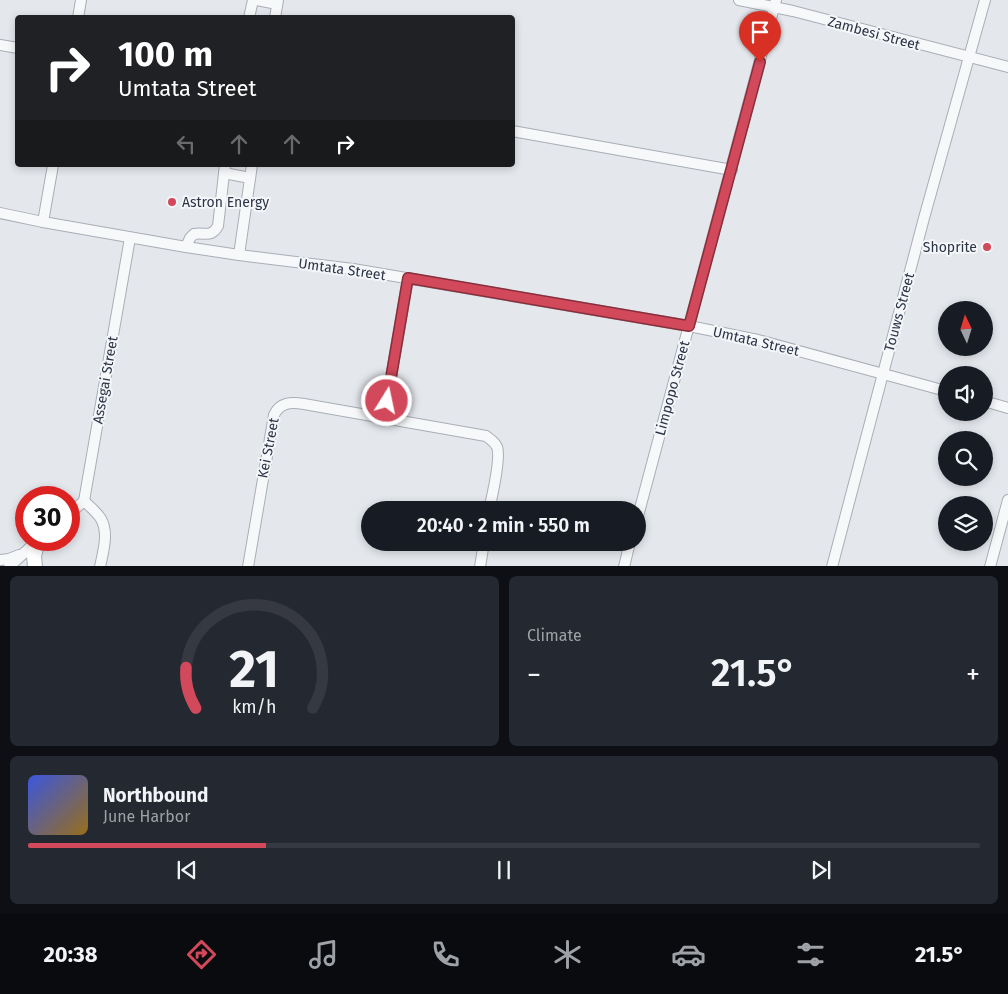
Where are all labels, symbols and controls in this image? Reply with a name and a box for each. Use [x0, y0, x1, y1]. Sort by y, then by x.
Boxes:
pin [739, 11, 781, 62]
street label: Zambesi Street [826, 13, 923, 54]
icon: arrive [746, 18, 774, 46]
text: 100 m [118, 33, 213, 75]
icon: right [35, 35, 100, 100]
text: Umtata Street [118, 75, 256, 102]
icon: left [172, 130, 200, 158]
icon: ahead [225, 130, 253, 158]
icon: ahead [278, 130, 306, 158]
icon: right [331, 130, 359, 158]
place label: Astron Energy [182, 194, 269, 211]
marker: Astron Energy [166, 196, 178, 208]
place label: Shoprite [923, 239, 977, 256]
marker: Shoprite [981, 241, 993, 253]
street label: Umtata Street [297, 255, 388, 284]
street label: Touws Street [881, 270, 918, 353]
north arrow [938, 301, 992, 356]
map controls [938, 301, 993, 551]
street label: Umtata Street [711, 323, 802, 360]
street label: Assegai Street [89, 334, 122, 425]
street label: Limpopo Street [652, 338, 694, 437]
button: sound [938, 366, 993, 421]
position arrow [360, 374, 412, 426]
street label: Kei Street [254, 415, 283, 480]
button: search [938, 431, 993, 486]
speed limit sign: 30 [15, 486, 80, 551]
button: layers [938, 496, 993, 551]
text: 20:40 · 2 min · 550 m [417, 514, 590, 537]
text: Climate [527, 626, 582, 645]
text: 21 [230, 638, 279, 701]
text: 21.5° [711, 650, 796, 696]
text: − [527, 658, 541, 691]
text: + [966, 658, 980, 691]
text: km/h [232, 696, 277, 718]
text: Northbound [103, 784, 208, 807]
text: June Harbor [103, 807, 190, 826]
icon: previous [173, 856, 201, 884]
icon: pause [490, 856, 518, 884]
icon: next [807, 856, 835, 884]
icon: directions [184, 937, 219, 972]
icon: music [306, 937, 341, 972]
icon: phone [428, 937, 463, 972]
icon: climate [550, 937, 585, 972]
icon: car [671, 937, 706, 972]
icon: filters [793, 937, 828, 972]
text: 20:38 [43, 941, 98, 968]
text: 21.5° [915, 941, 965, 968]

